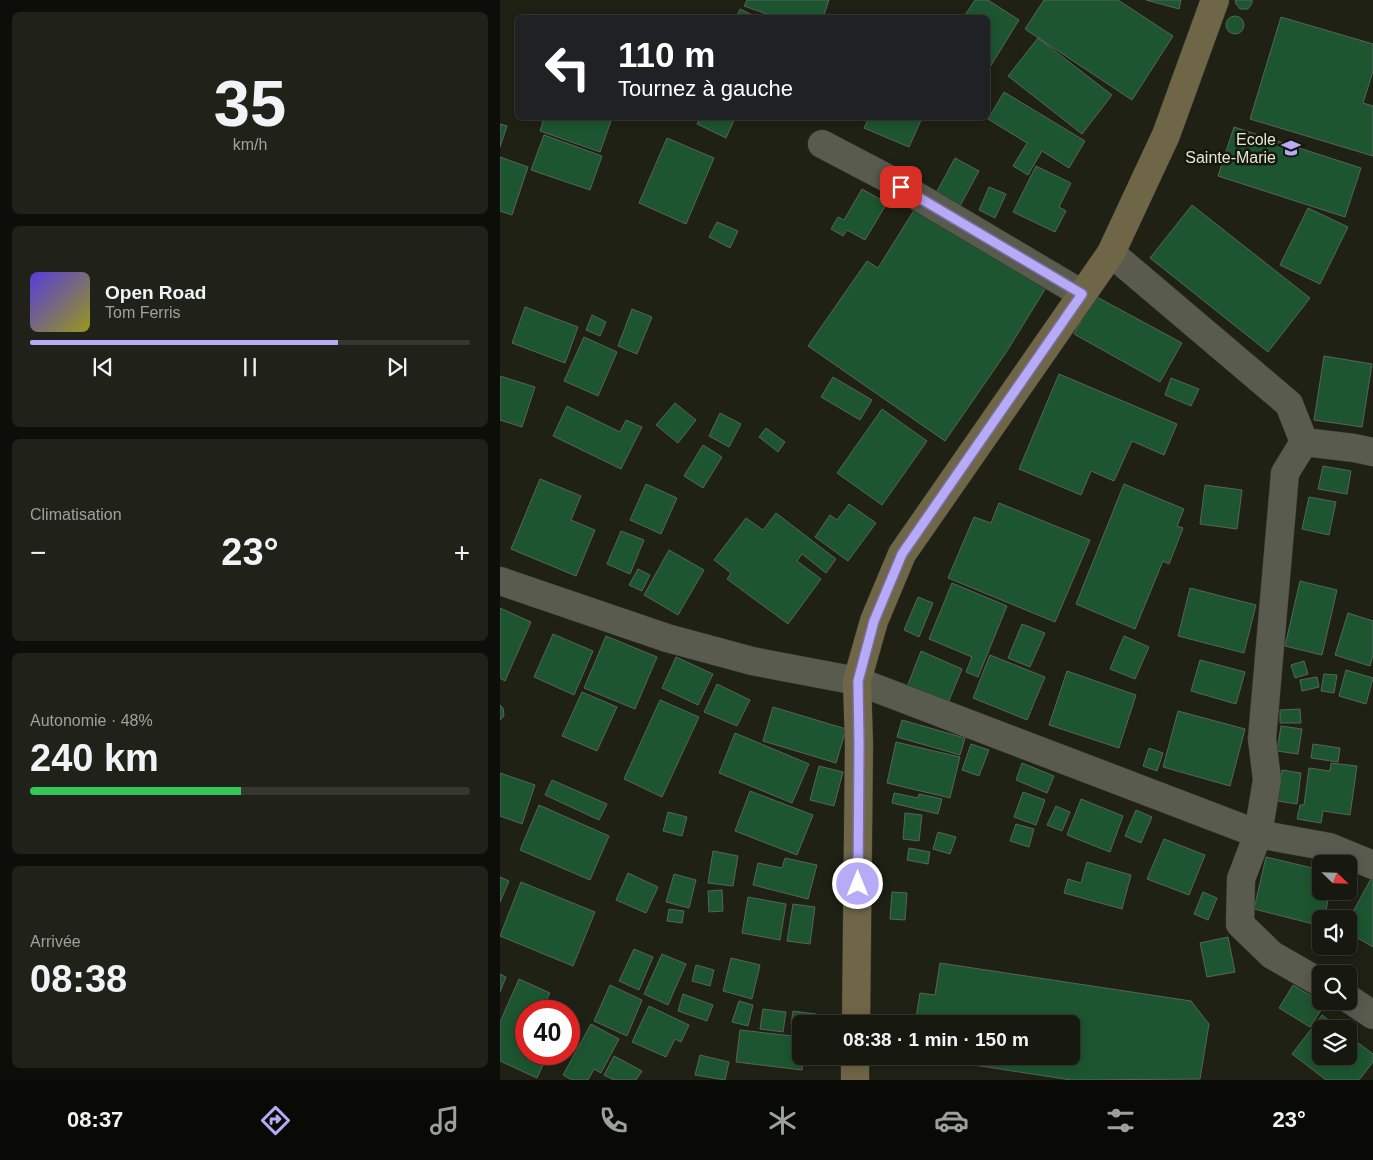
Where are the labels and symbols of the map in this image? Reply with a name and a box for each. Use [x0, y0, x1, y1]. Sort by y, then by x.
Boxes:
place label: Ecole Sainte-Marie [1185, 131, 1276, 166]
school or university icon: Ecole Sainte-Marie [1280, 137, 1302, 159]
pin [880, 166, 922, 208]
north arrow [1312, 855, 1358, 900]
position arrow [831, 857, 883, 909]
speed limit sign: 40 [515, 1000, 580, 1065]

